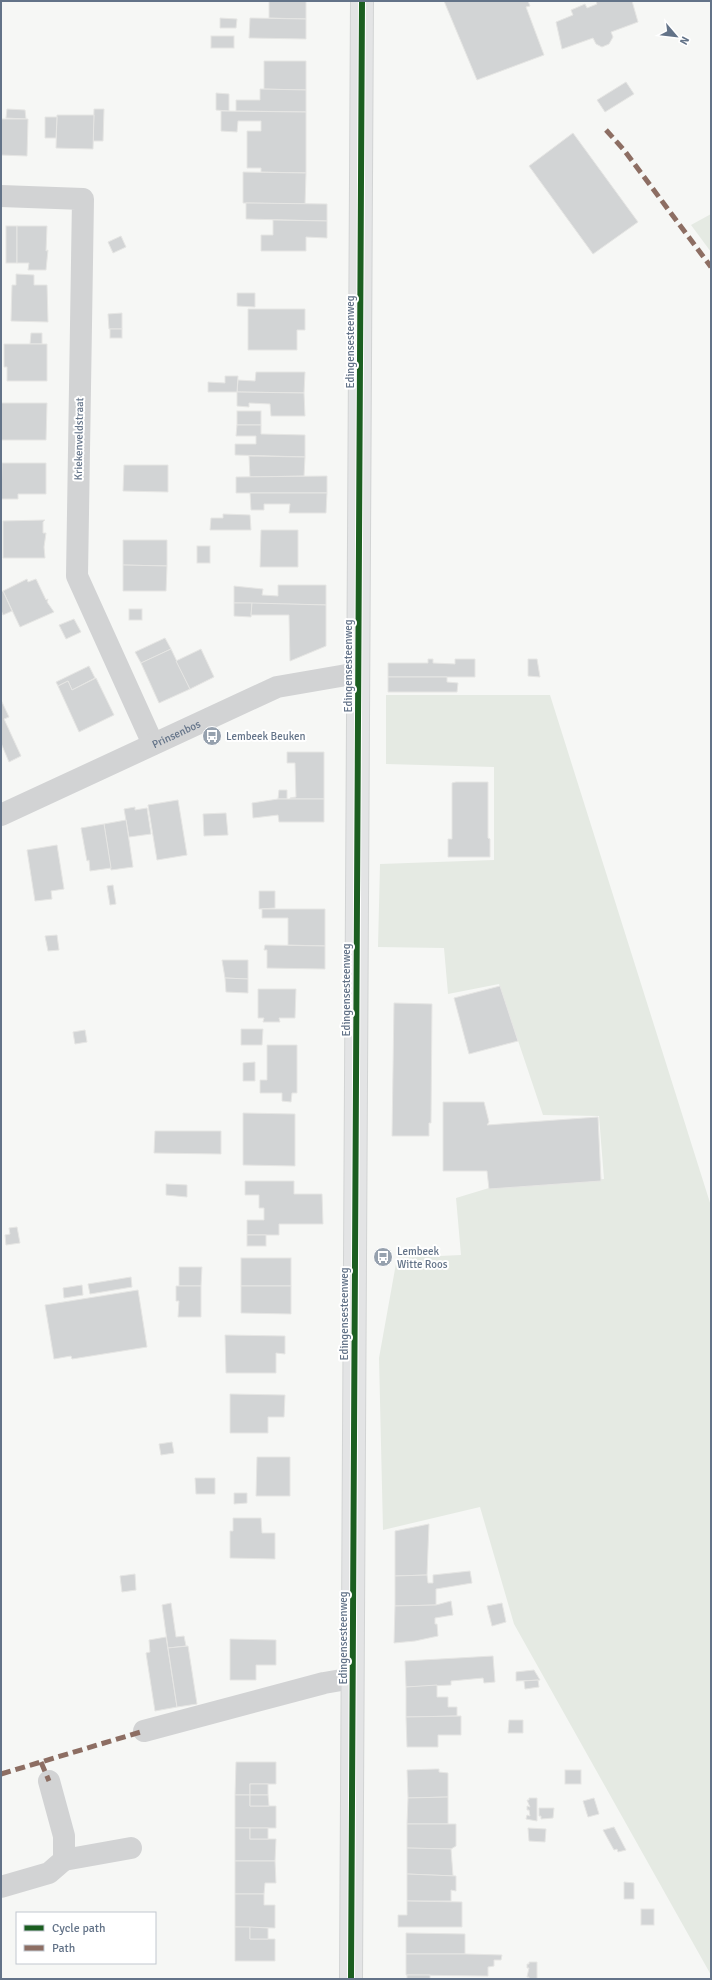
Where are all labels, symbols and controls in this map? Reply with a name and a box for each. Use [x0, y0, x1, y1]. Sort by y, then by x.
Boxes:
north arrow [656, 16, 696, 56]
text: N [677, 34, 692, 47]
street label: Edingensesteenweg [344, 295, 357, 389]
street label: Kriekenveldstraat [72, 397, 86, 481]
street label: Edingensesteenweg [342, 619, 355, 713]
street label: Prinsenbos [150, 717, 203, 751]
bus stop icon: Lembeek Beuken [201, 725, 223, 747]
place label: Lembeek Beuken [226, 730, 305, 743]
street label: Edingensesteenweg [340, 943, 353, 1037]
place label: Lembeek Witte Roos [397, 1245, 448, 1271]
bus stop icon: Lembeek Witte Roos [372, 1246, 394, 1268]
street label: Edingensesteenweg [338, 1267, 351, 1361]
street label: Edingensesteenweg [337, 1591, 350, 1685]
legend [16, 1912, 156, 1964]
text: Cycle path [52, 1921, 105, 1936]
text: Path [52, 1941, 75, 1956]

